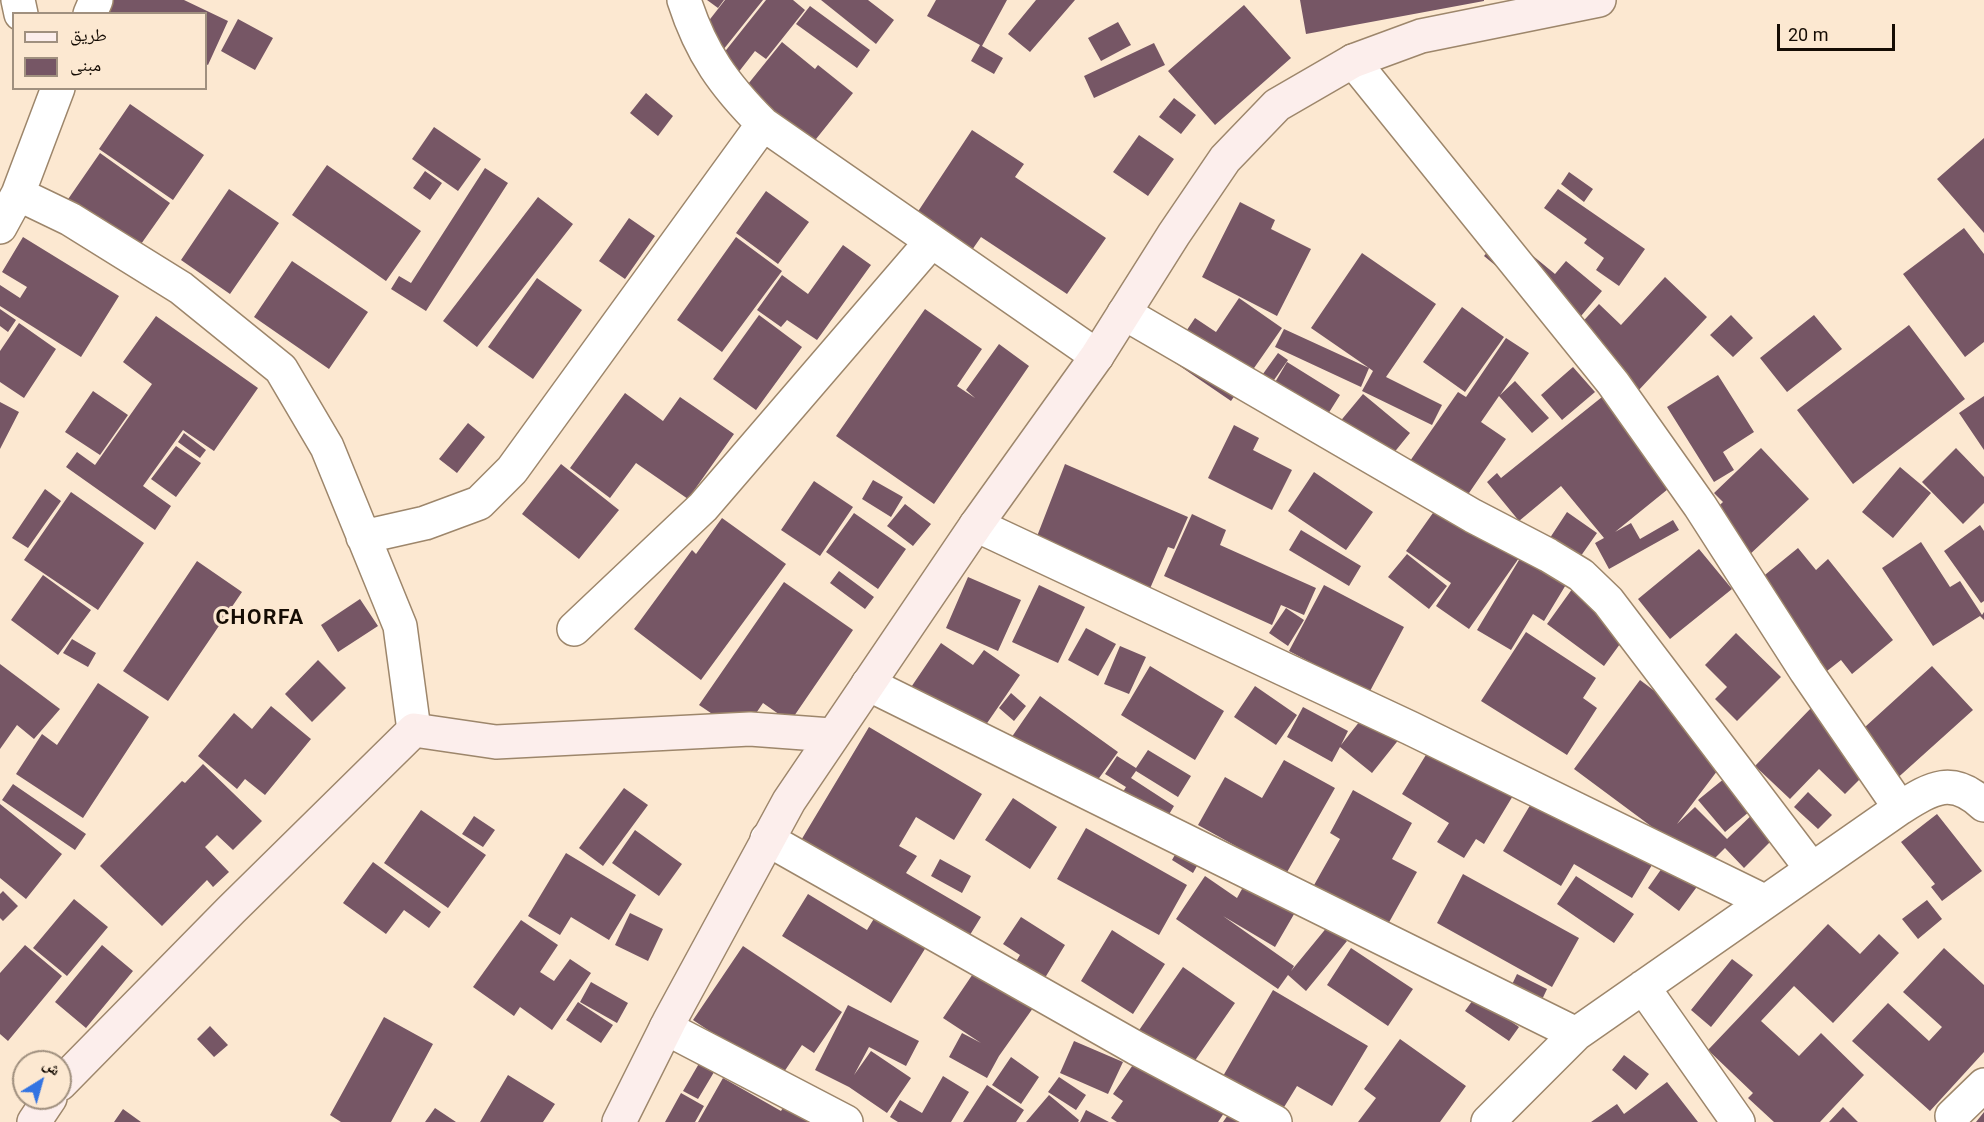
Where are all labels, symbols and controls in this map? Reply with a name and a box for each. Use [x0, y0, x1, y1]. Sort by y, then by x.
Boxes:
legend [12, 12, 207, 90]
scale bar [1780, 12, 1898, 50]
text: طريق [70, 24, 107, 45]
text: 20 m [1788, 24, 1828, 45]
text: مبنى [70, 54, 101, 75]
district label: CHORFA [215, 606, 305, 632]
north arrow [12, 1050, 72, 1110]
text: ش [39, 1054, 64, 1080]

